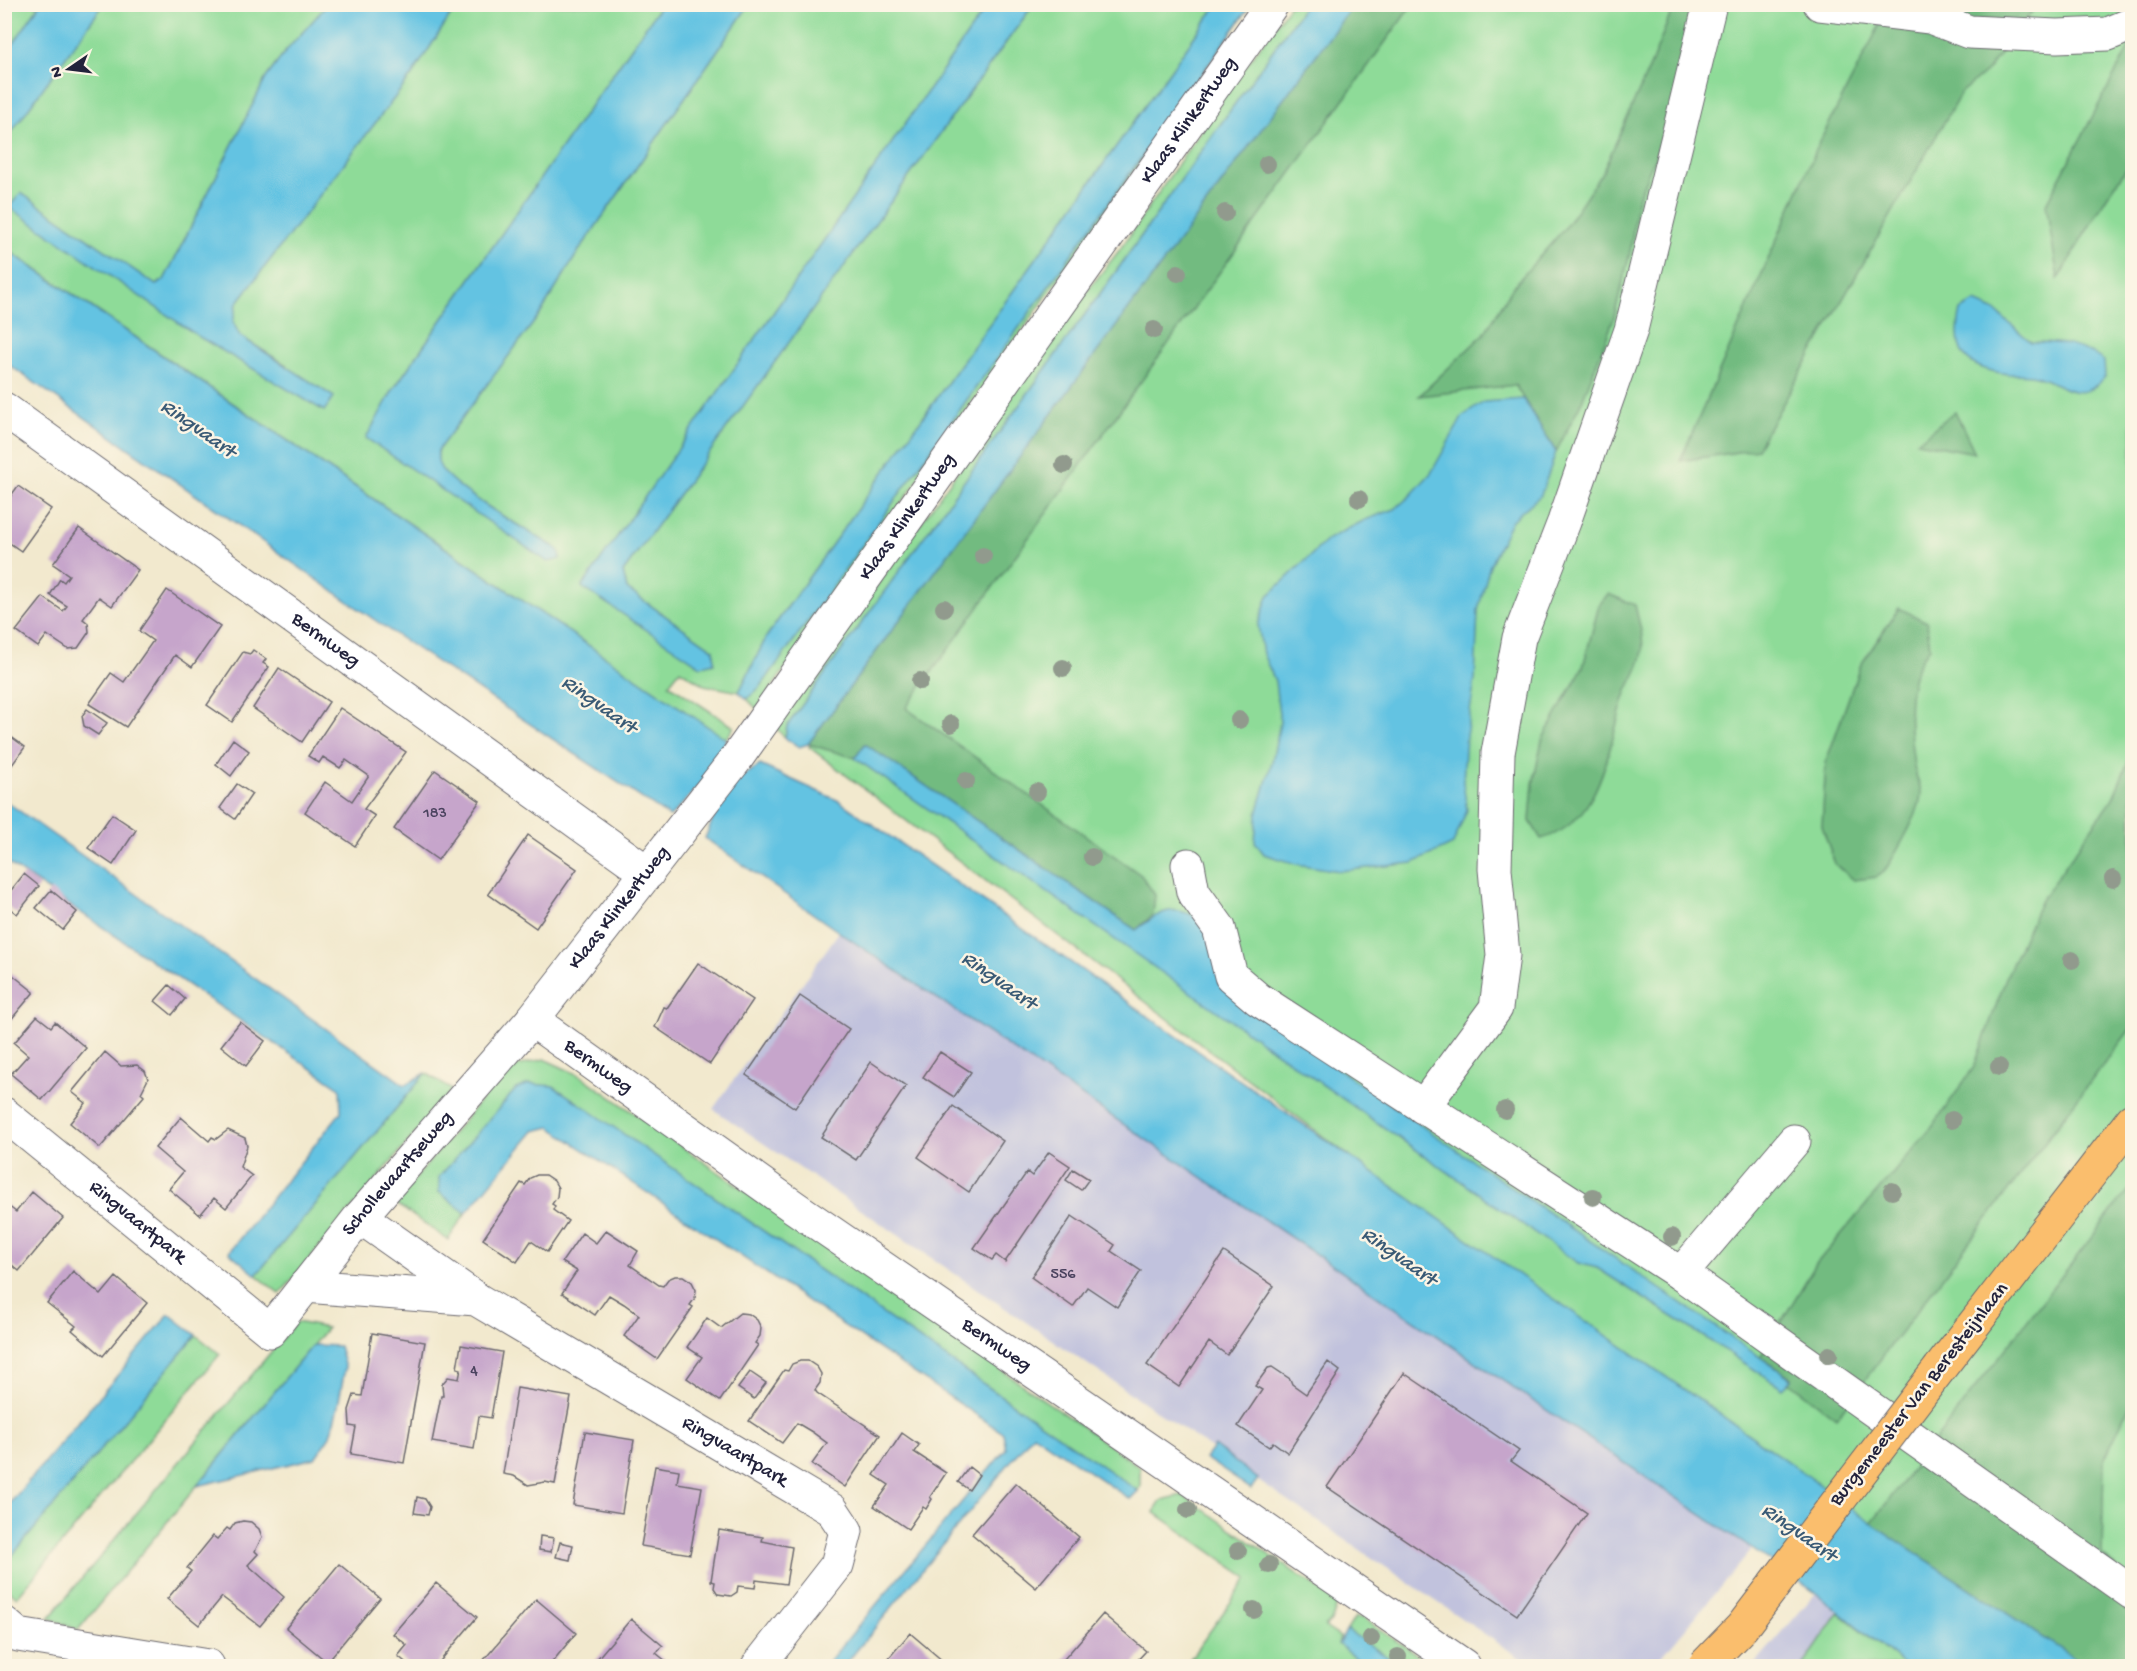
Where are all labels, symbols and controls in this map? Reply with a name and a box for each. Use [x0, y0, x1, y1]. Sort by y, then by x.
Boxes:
north arrow [39, 39, 99, 99]
street label: Klaas Klinkertweg [1136, 53, 1242, 189]
text: N [47, 64, 68, 79]
water label: Ringvaart [155, 395, 242, 467]
street label: Klaas Klinkertweg [855, 449, 961, 585]
street label: Bermweg [286, 607, 364, 673]
water label: Ringvaart [556, 671, 643, 743]
house number: 183 [422, 805, 447, 824]
street label: Klaas Klinkertweg [564, 842, 675, 975]
water label: Ringvaart [956, 947, 1043, 1019]
street label: Bermweg [558, 1034, 637, 1099]
street label: Schollevaartseweg [338, 1107, 458, 1241]
street label: Ringvaartpark [84, 1176, 192, 1271]
water label: Ringvaart [1356, 1223, 1443, 1295]
house number: 556 [1051, 1266, 1076, 1285]
street label: Burgemeester Van Beresteijnlaan [1825, 1278, 2015, 1512]
street label: Bermweg [956, 1313, 1035, 1377]
house number: 4 [470, 1363, 478, 1382]
street label: Ringvaartpark [677, 1412, 793, 1494]
water label: Ringvaart [1756, 1499, 1843, 1571]

